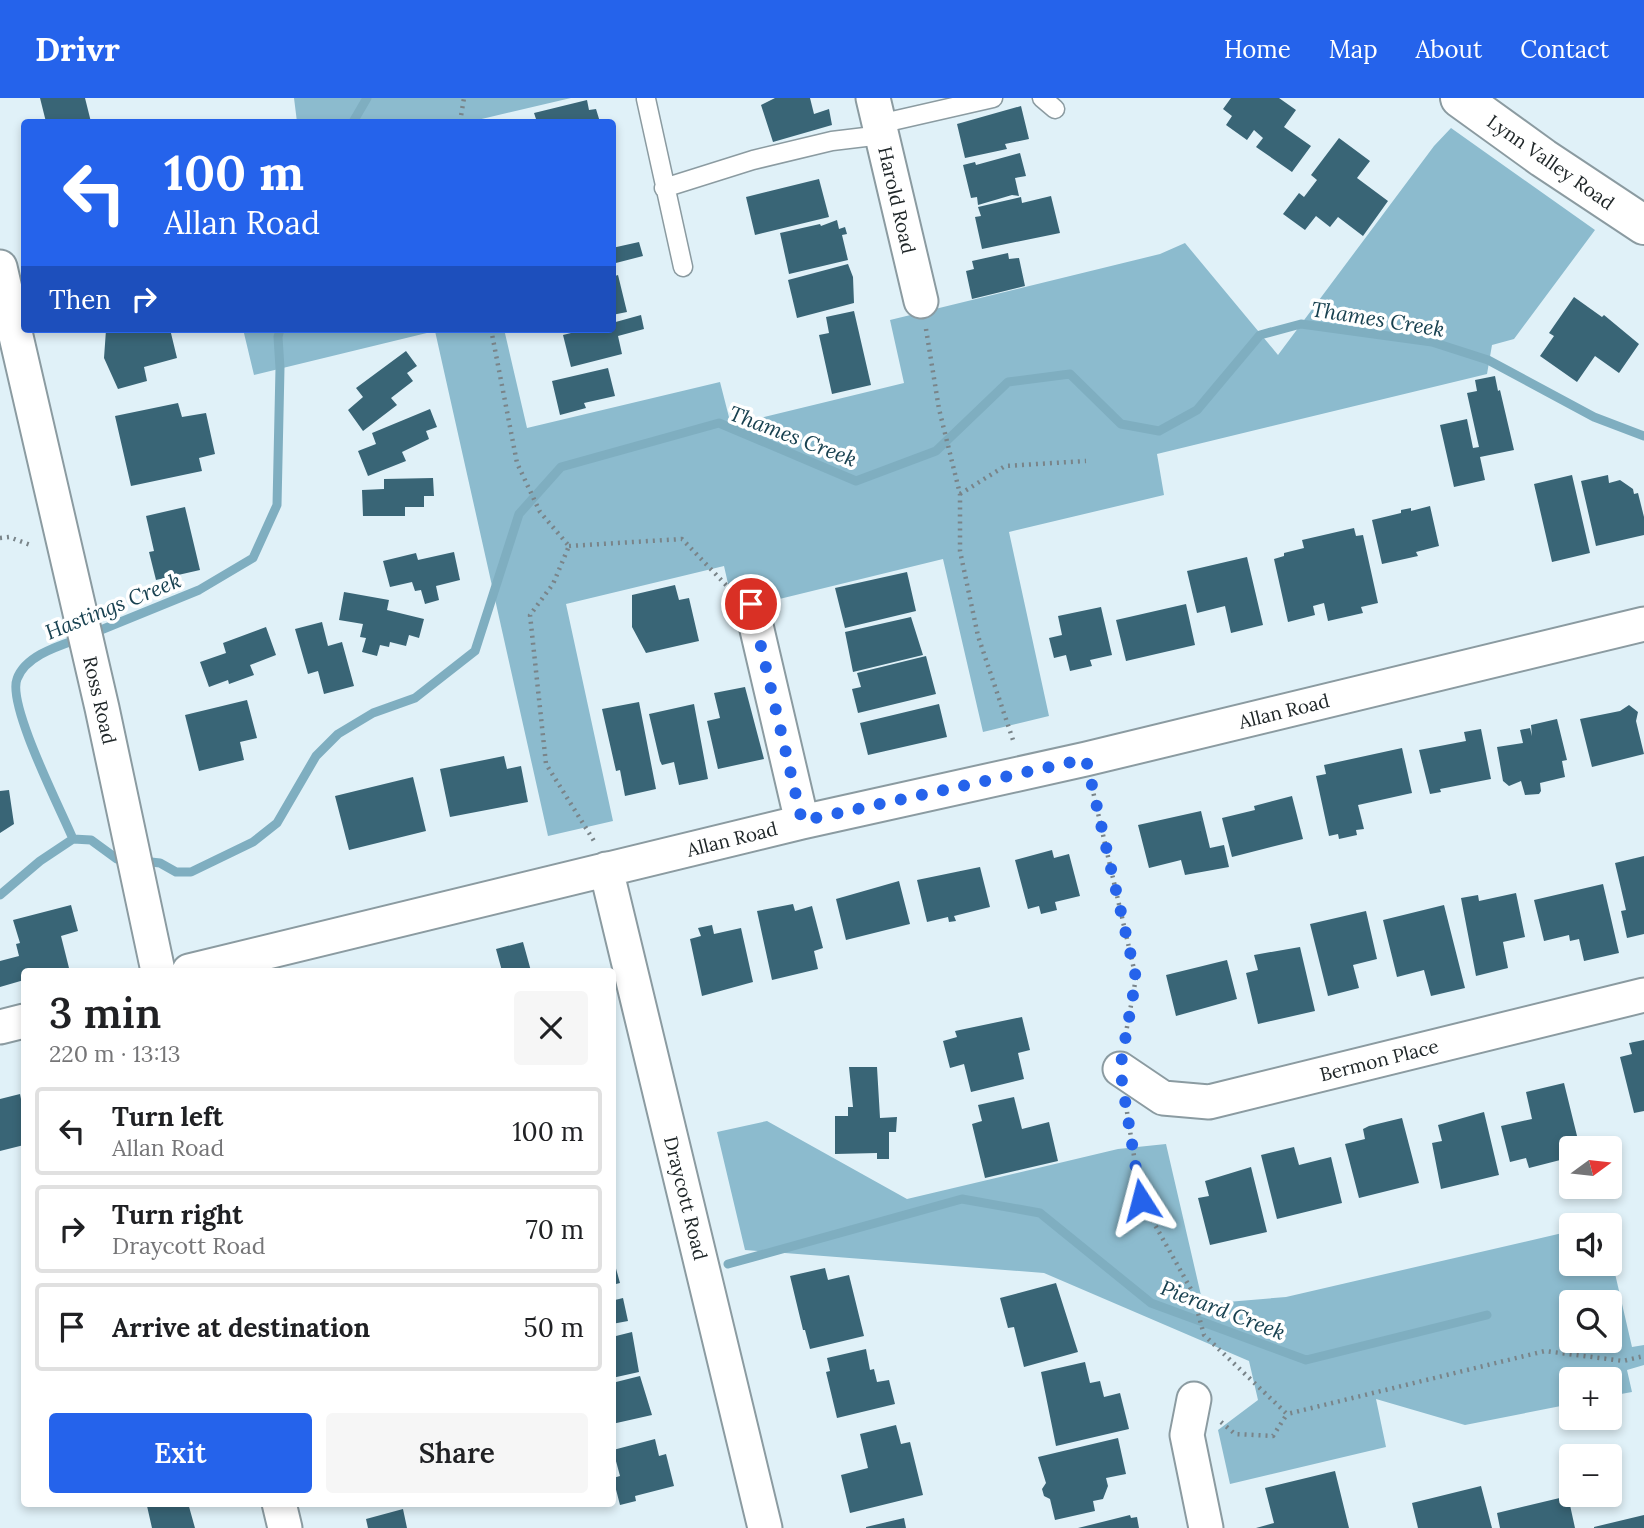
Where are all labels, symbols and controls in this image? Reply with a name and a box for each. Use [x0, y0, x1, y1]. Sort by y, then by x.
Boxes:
text: Drivr [35, 28, 120, 70]
text: Home [1224, 34, 1291, 65]
text: Map [1329, 34, 1378, 65]
text: About [1416, 34, 1482, 65]
text: Contact [1520, 34, 1609, 65]
street label: Lynn Valley Road [1483, 109, 1619, 215]
text: 100 m [164, 141, 304, 203]
street label: Harold Road [873, 144, 921, 256]
icon: left [49, 147, 140, 238]
text: Allan Road [164, 202, 320, 243]
icon: right [125, 280, 163, 318]
text: Then [49, 283, 111, 316]
water label: Thames Creek [1309, 295, 1447, 343]
water label: Thames Creek [725, 399, 861, 473]
water label: Hastings Creek [41, 567, 185, 645]
pin [721, 574, 781, 634]
icon: arrive [732, 585, 770, 623]
street label: Ross Road [78, 654, 122, 746]
street label: Allan Road [1235, 688, 1332, 734]
street label: Allan Road [683, 816, 780, 862]
text: 3 min [49, 986, 161, 1040]
button: close [514, 991, 588, 1065]
street label: Bermon Place [1317, 1034, 1441, 1086]
text: 220 m · 13:13 [49, 1039, 181, 1068]
text: Turn left [112, 1100, 223, 1133]
icon: left [53, 1112, 91, 1150]
text: 100 m [512, 1115, 584, 1148]
text: Allan Road [112, 1133, 224, 1162]
street label: Draycott Road [659, 1134, 713, 1262]
north arrow [1559, 1136, 1622, 1199]
map controls [1559, 1136, 1622, 1507]
position arrow [1104, 1163, 1178, 1237]
text: Turn right [112, 1198, 243, 1231]
icon: right [53, 1210, 91, 1248]
text: 70 m [526, 1213, 584, 1246]
button: sound [1559, 1213, 1622, 1276]
text: Draycott Road [112, 1231, 266, 1260]
water label: Pierard Creek [1157, 1274, 1289, 1346]
button: search [1559, 1290, 1622, 1353]
icon: arrive [53, 1308, 91, 1346]
text: Arrive at destination [112, 1311, 370, 1344]
text: 50 m [524, 1311, 584, 1344]
button: + [1559, 1367, 1622, 1430]
button: Exit [49, 1413, 312, 1493]
button: Share [326, 1413, 588, 1493]
button: − [1559, 1444, 1622, 1507]

